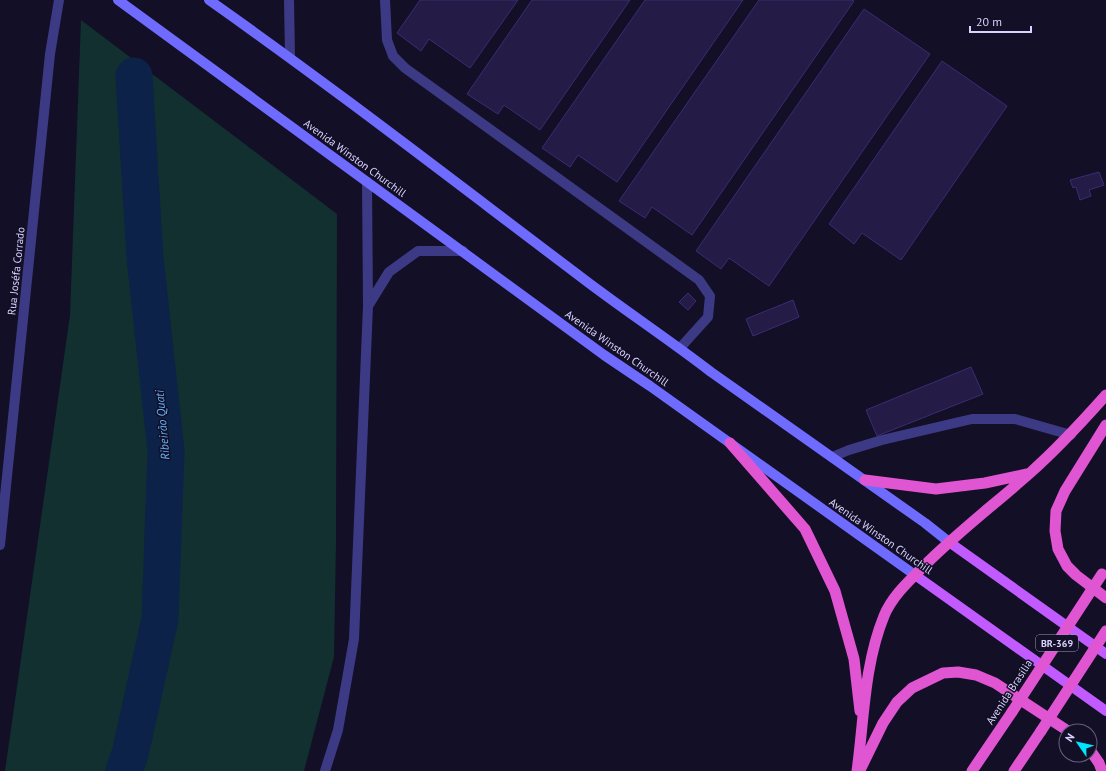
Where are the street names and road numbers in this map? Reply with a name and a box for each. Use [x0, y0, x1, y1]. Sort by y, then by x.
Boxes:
street label: Avenida Winston Churchill [301, 116, 410, 200]
street label: Rua Joséfa Corrado [4, 226, 28, 316]
street label: Avenida Winston Churchill [562, 307, 672, 390]
street label: Avenida Winston Churchill [826, 495, 936, 578]
road number: BR-369 [1036, 635, 1078, 651]
street label: Avenida Brasília [983, 657, 1035, 727]

